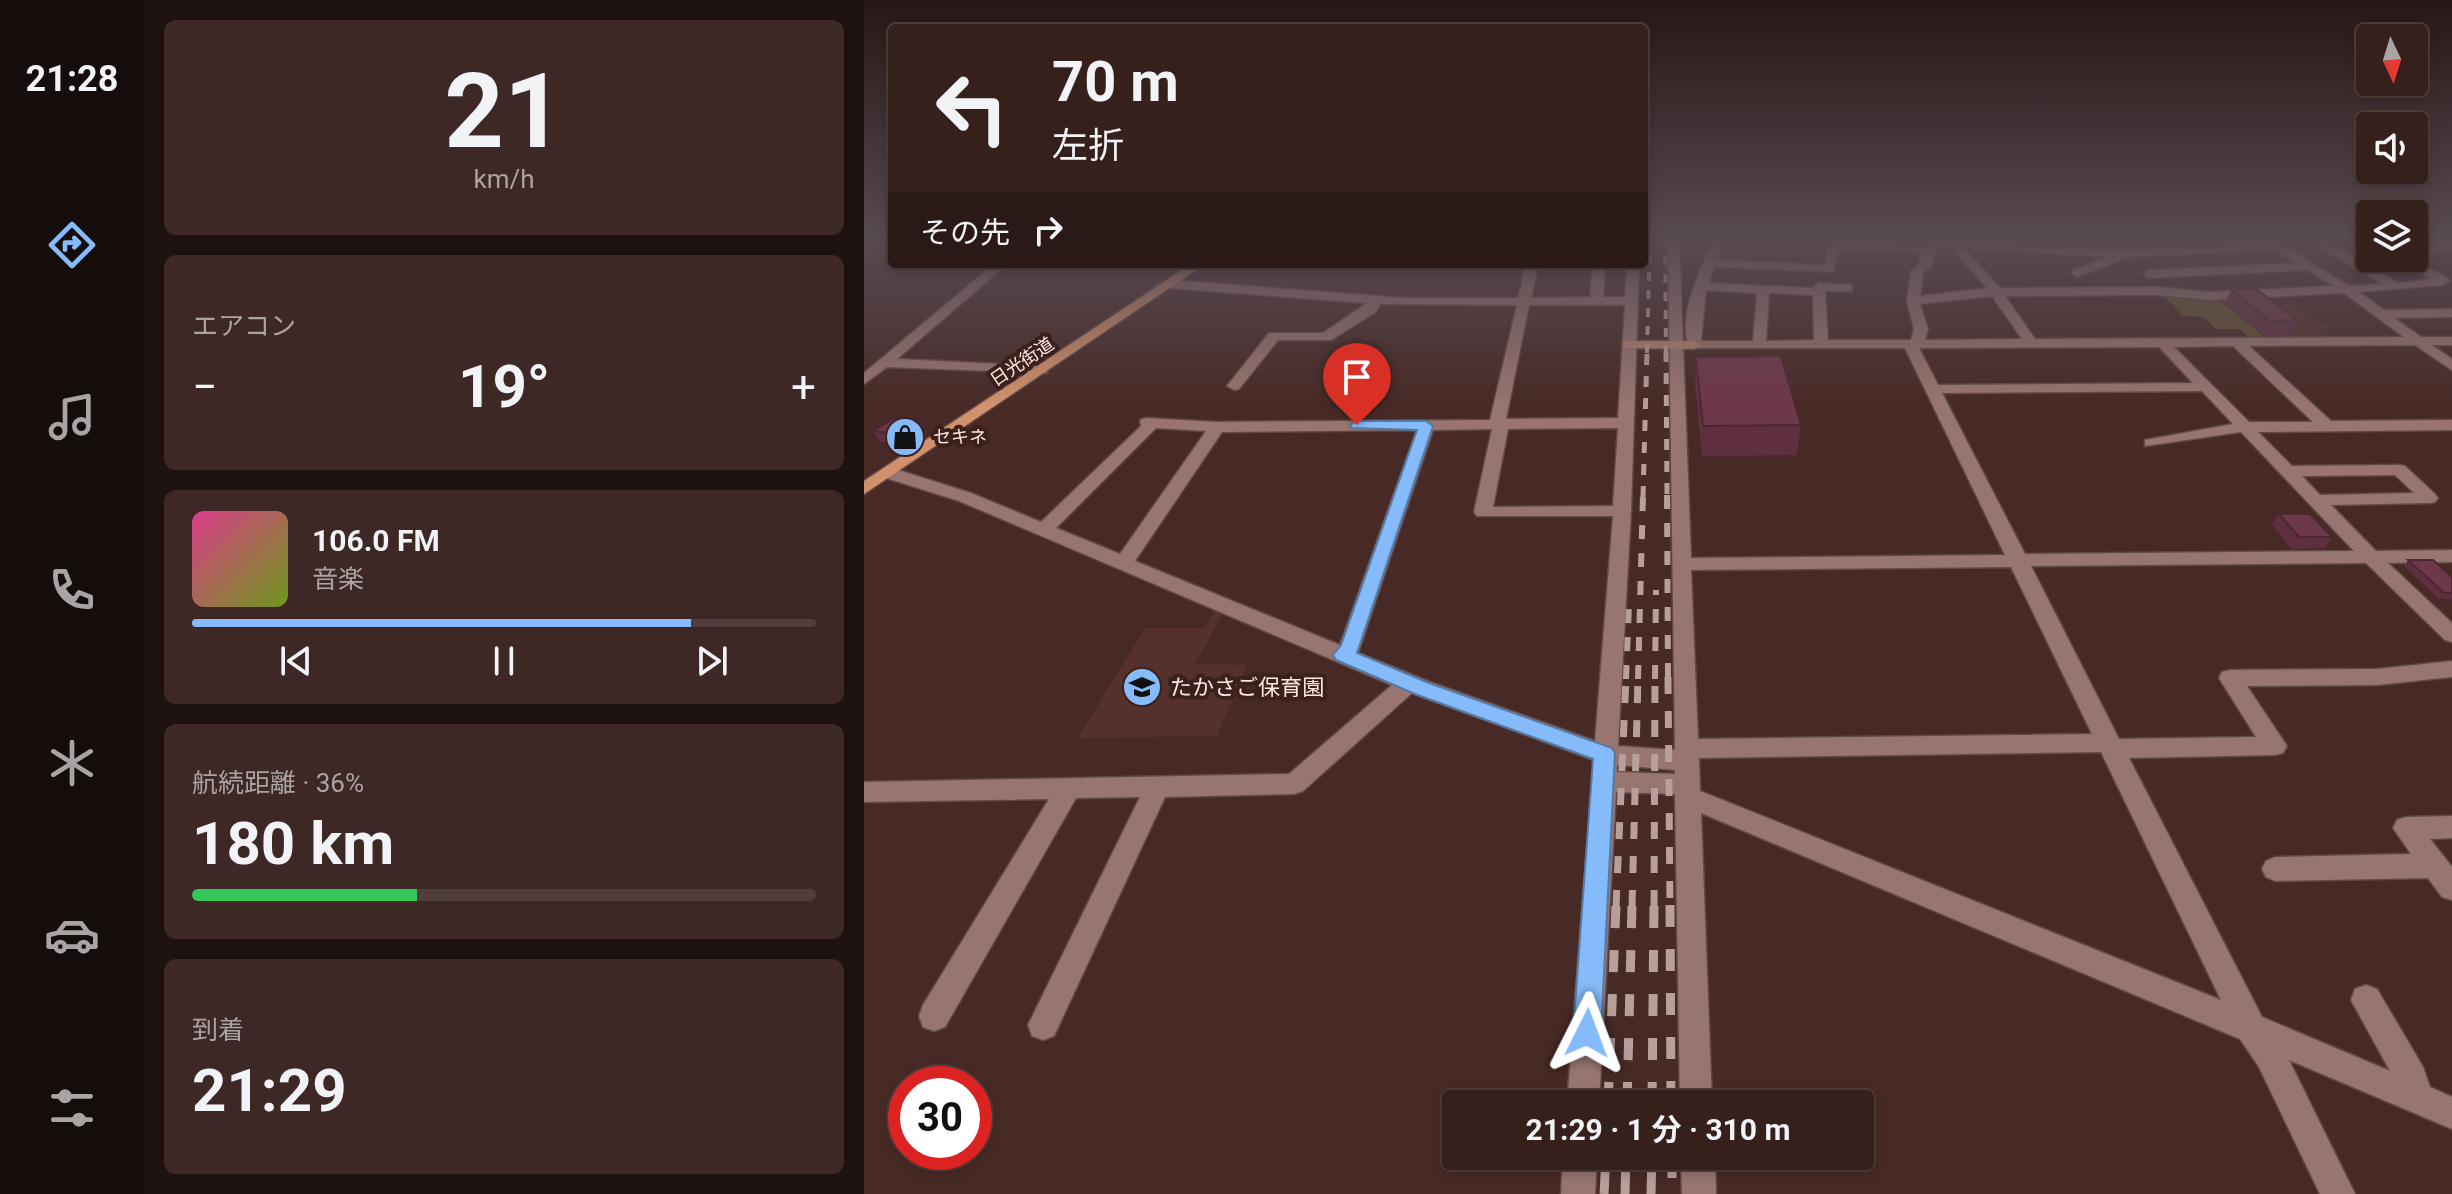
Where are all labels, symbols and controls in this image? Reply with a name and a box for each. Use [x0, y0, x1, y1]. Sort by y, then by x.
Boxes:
north arrow [2356, 24, 2428, 96]
map controls [2356, 24, 2428, 272]
text: 70 m [1052, 49, 1179, 115]
text: 21 [444, 51, 564, 172]
icon: left [920, 56, 1024, 160]
text: 21:28 [26, 58, 118, 100]
button: sound [2356, 112, 2428, 184]
text: 左折 [1052, 125, 1124, 167]
text: km/h [473, 164, 535, 194]
button: layers [2356, 200, 2428, 272]
icon: right [1026, 208, 1070, 252]
text: その先 [920, 215, 1010, 250]
icon: directions [44, 217, 100, 273]
text: エアコン [192, 311, 296, 341]
street label: 日光街道 [986, 333, 1057, 390]
pin [1323, 343, 1391, 425]
text: 19° [458, 351, 550, 422]
icon: arrive [1335, 355, 1379, 399]
text: − [192, 361, 217, 413]
text: + [791, 361, 816, 413]
icon: music [44, 389, 100, 445]
shop icon: セキネ [884, 416, 926, 458]
place label: セキネ [933, 426, 987, 447]
text: 106.0 FM [312, 523, 440, 558]
icon: phone [44, 562, 100, 618]
text: 音楽 [312, 564, 364, 594]
icon: previous [274, 639, 318, 683]
icon: pause [482, 639, 526, 683]
icon: next [690, 639, 734, 683]
school or university icon: たかさご保育園 [1121, 666, 1163, 708]
place label: たかさご保育園 [1170, 675, 1324, 700]
icon: climate [44, 735, 100, 791]
text: 航続距離 · 36% [192, 768, 364, 798]
text: 180 km [192, 808, 394, 879]
icon: car [44, 907, 100, 963]
position arrow [1545, 991, 1629, 1075]
text: 到着 [192, 1015, 244, 1045]
text: 21:29 [192, 1055, 347, 1126]
speed limit sign: 30 [888, 1066, 992, 1170]
icon: filters [44, 1080, 100, 1136]
text: 21:29 · 1 分 · 310 m [1526, 1112, 1790, 1147]

